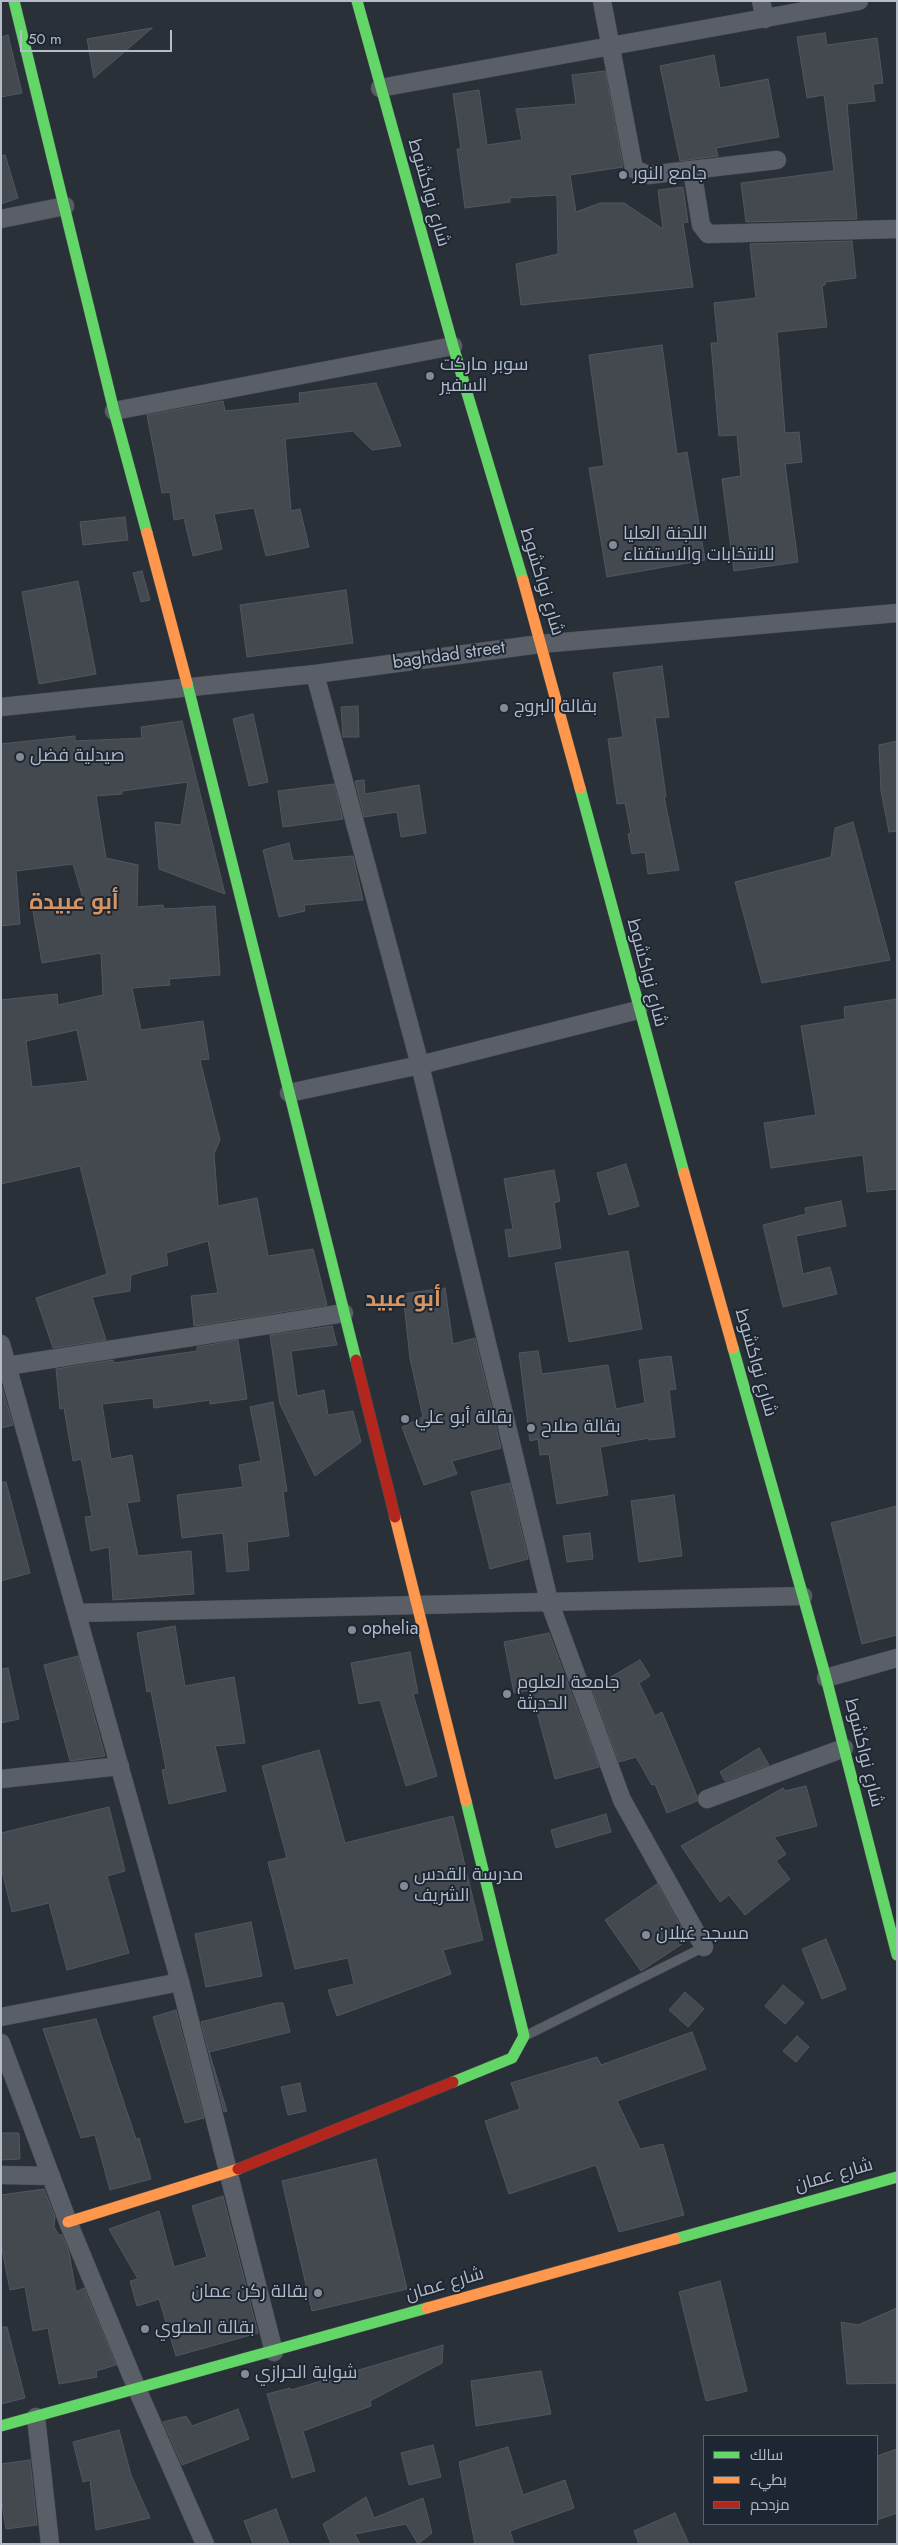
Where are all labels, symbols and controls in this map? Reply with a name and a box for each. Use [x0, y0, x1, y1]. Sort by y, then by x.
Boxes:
scale bar [22, 20, 175, 52]
text: 50 m [28, 28, 62, 50]
street label: شارع نواكشوط [402, 137, 454, 249]
place label: جامع النور [633, 164, 707, 186]
marker: جامع النور [617, 169, 629, 181]
place label: سوبر ماركت السفير [440, 355, 528, 398]
marker: سوبر ماركت السفير [424, 370, 436, 382]
place label: اللجنة العليا للانتخابات والاستفتاء [623, 524, 774, 566]
street label: شارع نواكشوط [514, 526, 568, 638]
marker: اللجنة العليا للانتخابات والاستفتاء [607, 539, 619, 551]
street label: baghdad street [391, 637, 507, 675]
place label: بقالة البروج [514, 697, 597, 719]
marker: بقالة البروج [498, 702, 510, 714]
place label: صيدلية فضل [30, 746, 125, 768]
marker: صيدلية فضل [14, 751, 26, 763]
district label: أبو عبيدة [29, 891, 119, 917]
street label: شارع نواكشوط [621, 916, 671, 1030]
district label: أبو عبيد [365, 1288, 441, 1314]
street label: شارع نواكشوط [729, 1307, 781, 1419]
place label: بقالة أبو علي [415, 1408, 512, 1430]
marker: بقالة أبو علي [399, 1413, 411, 1425]
place label: بقالة صلاح [541, 1417, 621, 1439]
marker: بقالة صلاح [525, 1422, 537, 1434]
place label: ophelia [362, 1619, 418, 1641]
marker: ophelia [346, 1624, 358, 1636]
place label: جامعة العلوم الحديثة [517, 1673, 620, 1716]
marker: جامعة العلوم الحديثة [501, 1688, 513, 1700]
street label: شارع نواكشوط [839, 1696, 887, 1810]
place label: مدرسة القدس الشريف [414, 1865, 523, 1908]
marker: مدرسة القدس الشريف [398, 1880, 410, 1892]
place label: مسجد غيلان [656, 1924, 749, 1946]
marker: مسجد غيلان [640, 1929, 652, 1941]
street label: شارع عمان [792, 2155, 876, 2197]
street label: شارع عمان [403, 2264, 487, 2306]
place label: بقالة ركن عمان [192, 2282, 308, 2304]
marker: بقالة ركن عمان [312, 2287, 324, 2299]
place label: بقالة الصلوي [155, 2318, 255, 2340]
marker: بقالة الصلوي [139, 2323, 151, 2335]
place label: شواية الحرازي [255, 2363, 357, 2385]
marker: شواية الحرازي [239, 2368, 251, 2380]
legend [703, 2435, 878, 2525]
text: سالك [750, 2444, 783, 2466]
text: بطيء [750, 2469, 787, 2491]
text: مزدحم [750, 2494, 790, 2516]

